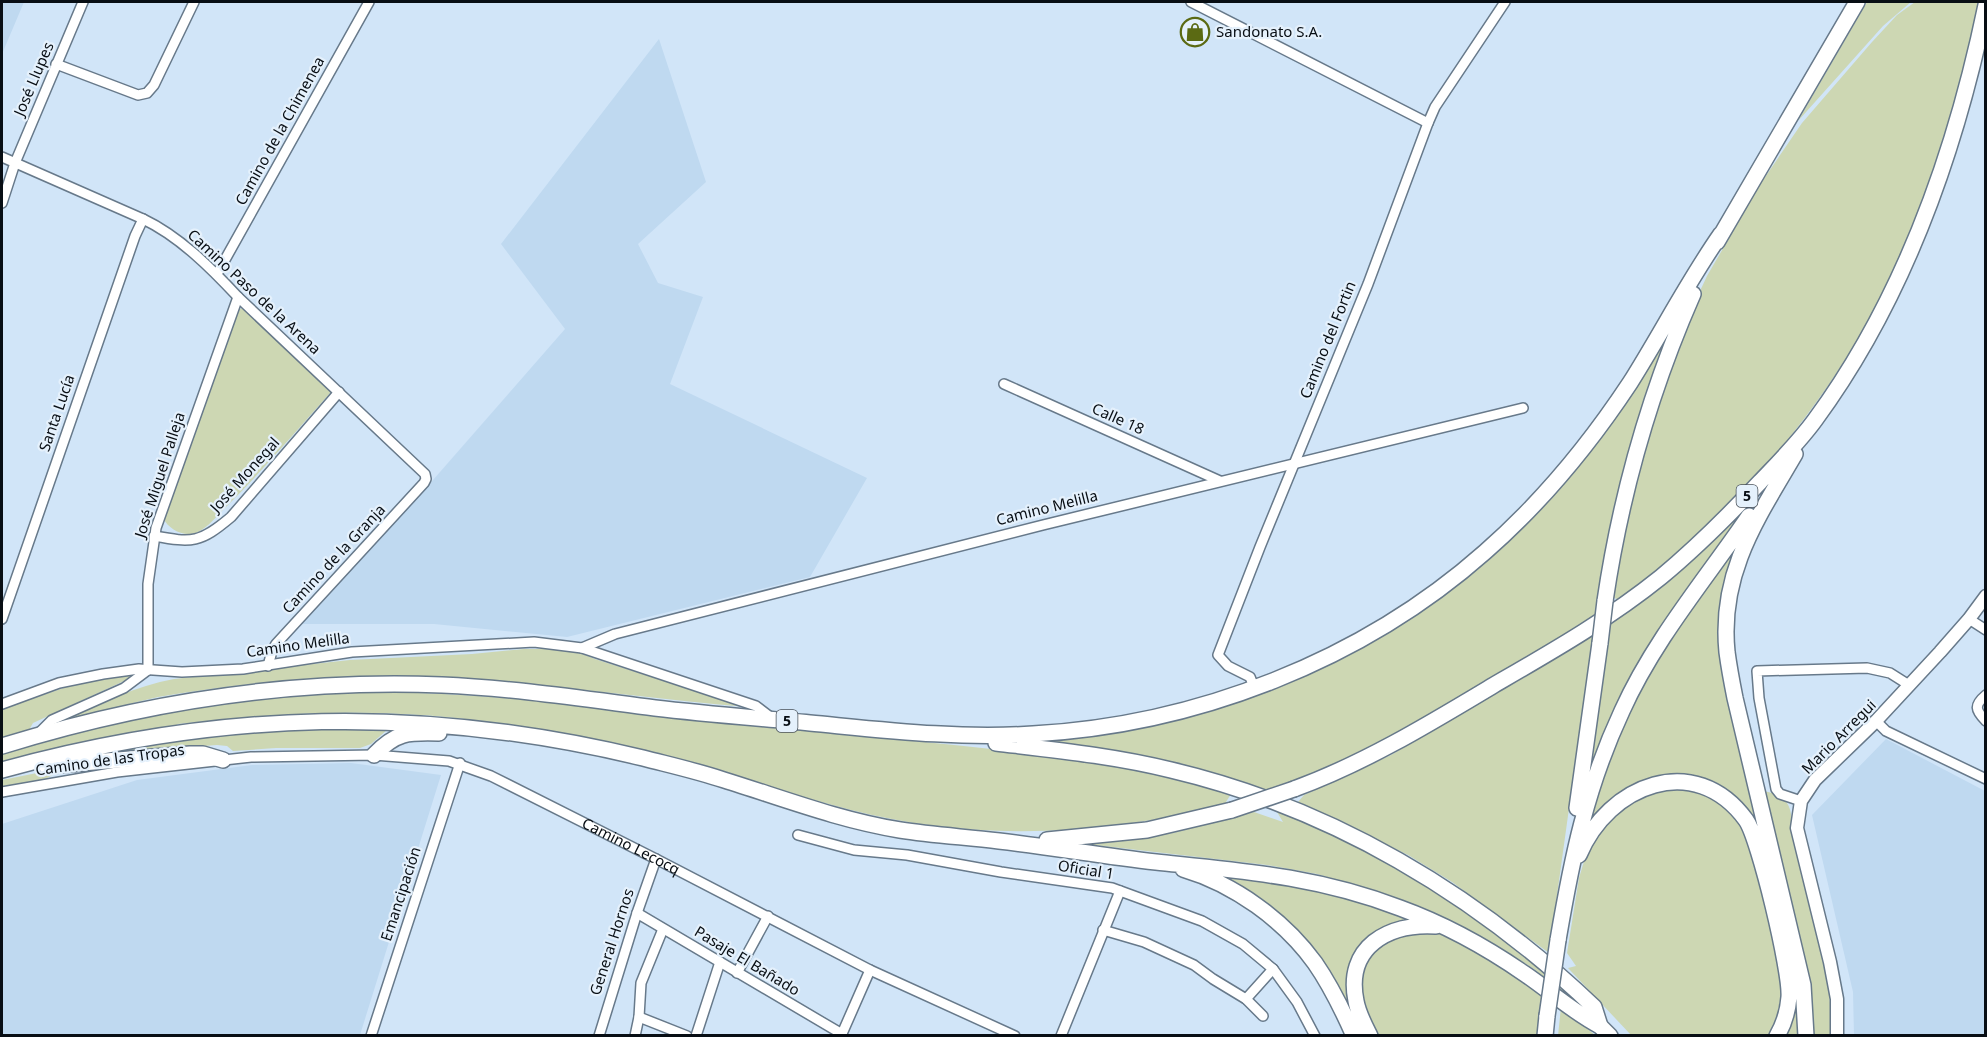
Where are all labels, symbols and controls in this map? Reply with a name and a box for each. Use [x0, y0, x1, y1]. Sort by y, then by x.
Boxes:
shop icon: Sandonato S.A. [1179, 16, 1211, 48]
place label: Sandonato S.A. [1216, 21, 1322, 41]
street label: José Llupes [8, 39, 58, 121]
street label: Camino de la Chimenea [230, 53, 328, 208]
street label: Camino Paso de la Arena [184, 224, 326, 358]
street label: Camino del Fortin [1294, 278, 1360, 401]
street label: Santa Lucía [34, 371, 79, 454]
street label: Calle 18 [1089, 398, 1148, 438]
street label: José Miguel Palleja [129, 409, 189, 542]
street label: José Monegal [204, 432, 283, 518]
street label: Camino Melilla [994, 485, 1100, 529]
road number: 5 [1736, 485, 1758, 507]
street label: Camino de la Granja [277, 499, 389, 617]
street label: Camino Melilla [245, 627, 351, 661]
street label: Mario Arregui [1797, 695, 1880, 778]
road number: 5 [776, 710, 798, 732]
street label: Camino de las Tropas [34, 739, 186, 779]
street label: Camino Lecocq [579, 812, 684, 879]
street label: Emancipación [375, 844, 425, 943]
street label: Oficial 1 [1057, 855, 1116, 883]
street label: General Hornos [584, 886, 638, 998]
street label: Pasaje El Bañado [691, 921, 804, 1000]

